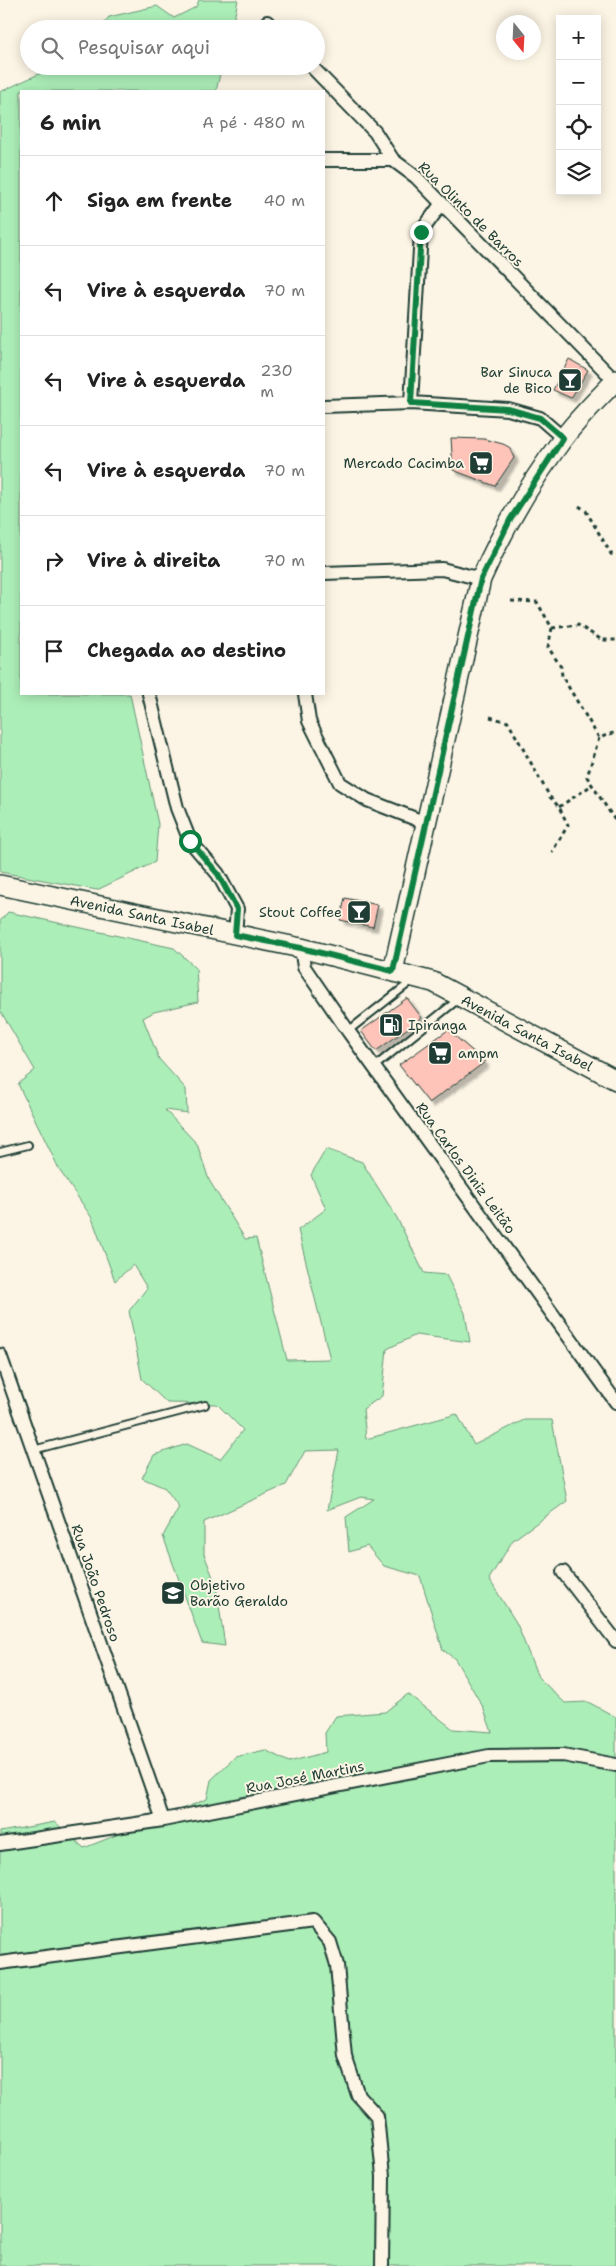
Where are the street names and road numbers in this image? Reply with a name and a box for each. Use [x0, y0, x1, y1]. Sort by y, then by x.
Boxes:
street label: Rua Olinto de Barros [415, 158, 527, 270]
street label: Avenida Santa Isabel [68, 891, 216, 939]
street label: Avenida Santa Isabel [458, 991, 597, 1076]
street label: Rua Carlos Diniz Leitão [412, 1099, 520, 1237]
street label: Rua João Pedroso [68, 1522, 124, 1644]
street label: Rua José Martins [244, 1757, 366, 1797]

